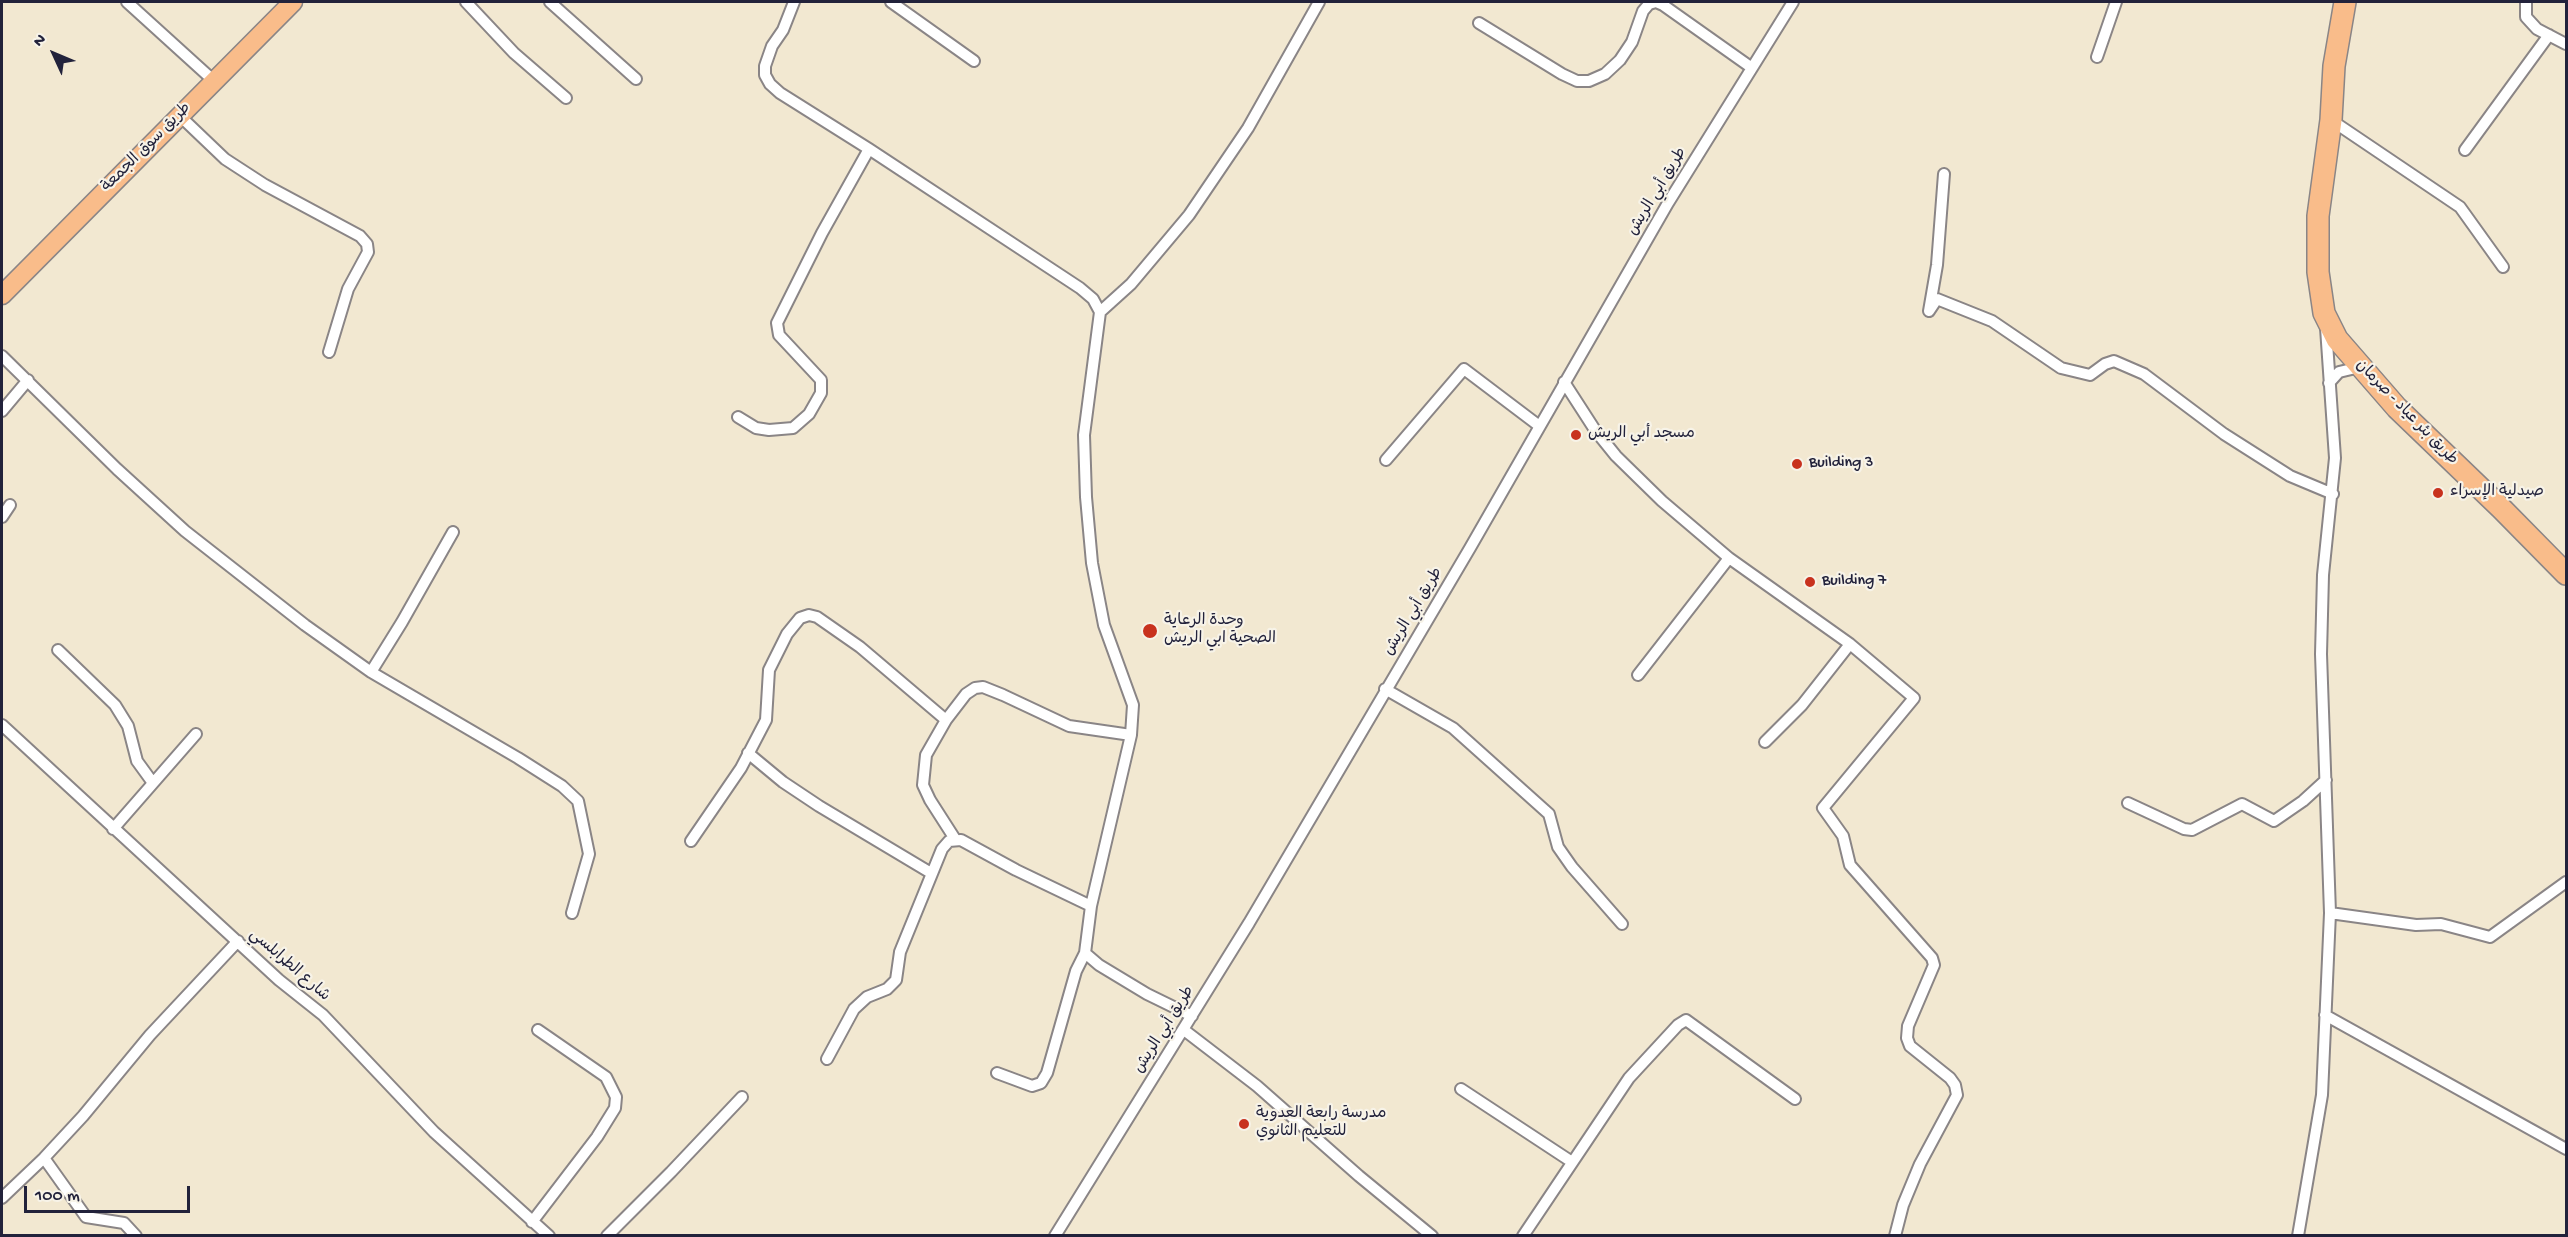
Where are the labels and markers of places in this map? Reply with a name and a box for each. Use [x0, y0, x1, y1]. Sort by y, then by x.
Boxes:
place label: مسجد أبي الريش [1588, 425, 1695, 445]
marker: مسجد أبي الريش [1569, 428, 1583, 442]
place label: Building 3 [1809, 454, 1873, 474]
marker: Building 3 [1790, 457, 1804, 471]
place label: صيدلية الإسراء [2450, 483, 2544, 503]
marker: صيدلية الإسراء [2431, 486, 2445, 500]
place label: Building 7 [1822, 572, 1886, 592]
marker: Building 7 [1803, 575, 1817, 589]
place label: وحدة الرعاية الصحية ابي الريش [1164, 612, 1276, 650]
marker: وحدة الرعاية الصحية ابي الريش [1141, 622, 1159, 640]
place label: مدرسة رابعة العدوية للتعليم الثانوي [1256, 1105, 1386, 1143]
marker: مدرسة رابعة العدوية للتعليم الثانوي [1237, 1117, 1251, 1131]

